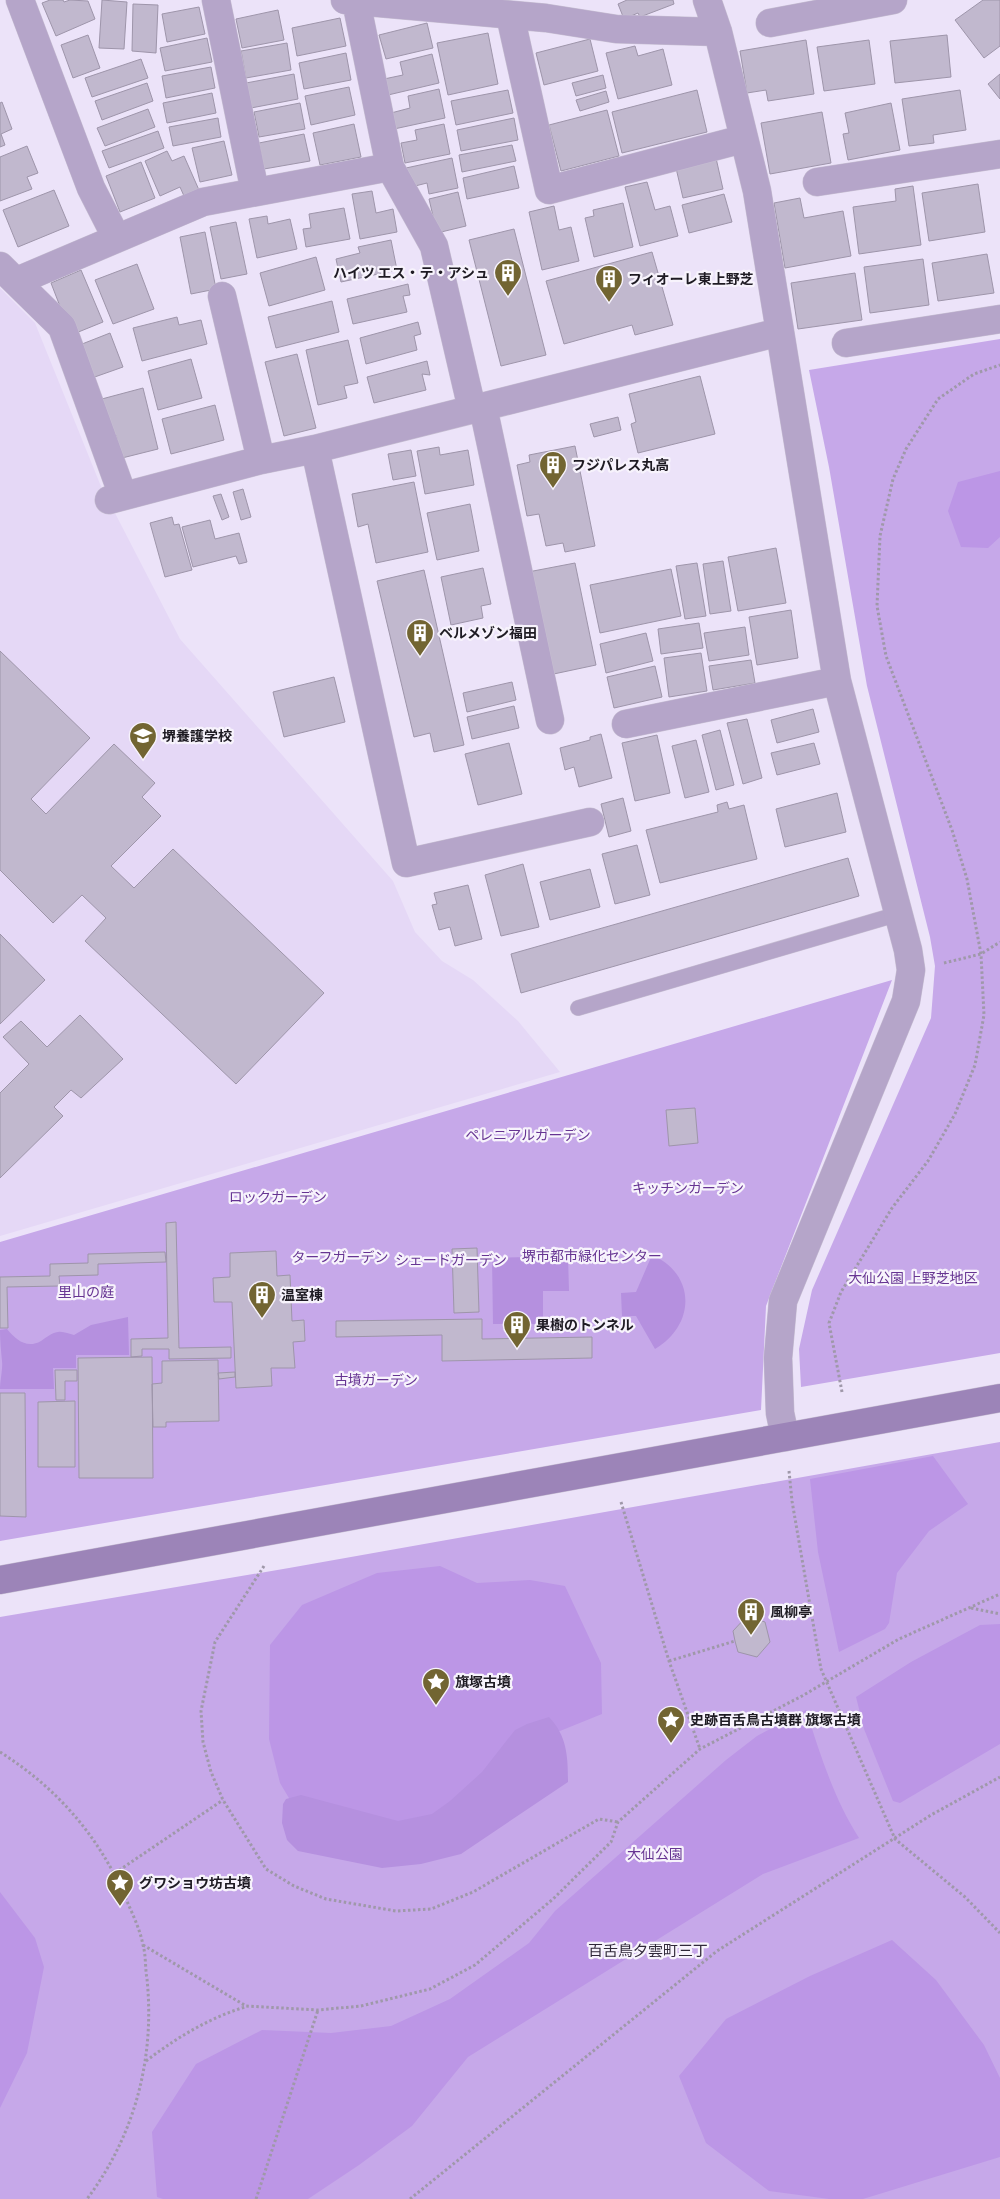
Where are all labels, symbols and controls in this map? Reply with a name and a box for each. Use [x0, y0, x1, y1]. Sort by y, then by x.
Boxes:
building icon: ハイツ エス・テ・アシュ [493, 258, 523, 297]
building icon: フィオーレ東上野芝 [594, 264, 624, 303]
place label: ハイツ エス・テ・アシュ [333, 265, 489, 282]
place label: フィオーレ東上野芝 [628, 271, 754, 288]
building icon: フジパレス丸高 [538, 450, 568, 489]
place label: フジパレス丸高 [572, 457, 669, 474]
building icon: ベルメゾン福田 [405, 618, 435, 657]
place label: ベルメゾン福田 [439, 625, 537, 642]
school or university icon: 堺養護学校 [128, 721, 158, 760]
place label: 堺養護学校 [162, 728, 232, 745]
park label: ペレニアルガーデン [465, 1127, 591, 1144]
park label: キッチンガーデン [632, 1180, 744, 1197]
park label: ロックガーデン [229, 1189, 327, 1206]
park label: 堺市都市緑化センター [522, 1248, 662, 1265]
park label: ターフガーデン [291, 1249, 389, 1266]
park label: シェードガーデン [395, 1252, 507, 1269]
park label: 大仙公園 上野芝地区 [848, 1270, 978, 1287]
building icon: 温室棟 [247, 1280, 277, 1319]
park label: 里山の庭 [58, 1284, 114, 1301]
place label: 温室棟 [281, 1287, 323, 1304]
building icon: 果樹のトンネル [502, 1310, 532, 1349]
place label: 果樹のトンネル [536, 1317, 634, 1334]
park label: 古墳ガーデン [334, 1372, 418, 1389]
building icon: 風柳亭 [736, 1597, 766, 1636]
place label: 風柳亭 [770, 1604, 812, 1621]
place icon: 旗塚古墳 [421, 1667, 451, 1706]
place label: 旗塚古墳 [455, 1674, 511, 1691]
place icon: 史跡百舌鳥古墳群 旗塚古墳 [656, 1705, 686, 1744]
place label: 史跡百舌鳥古墳群 旗塚古墳 [690, 1712, 861, 1729]
park label: 大仙公園 [627, 1846, 683, 1863]
place icon: グワショウ坊古墳 [105, 1868, 135, 1907]
place label: グワショウ坊古墳 [139, 1875, 251, 1892]
district label: 百舌鳥夕雲町三丁 [588, 1942, 708, 1960]

